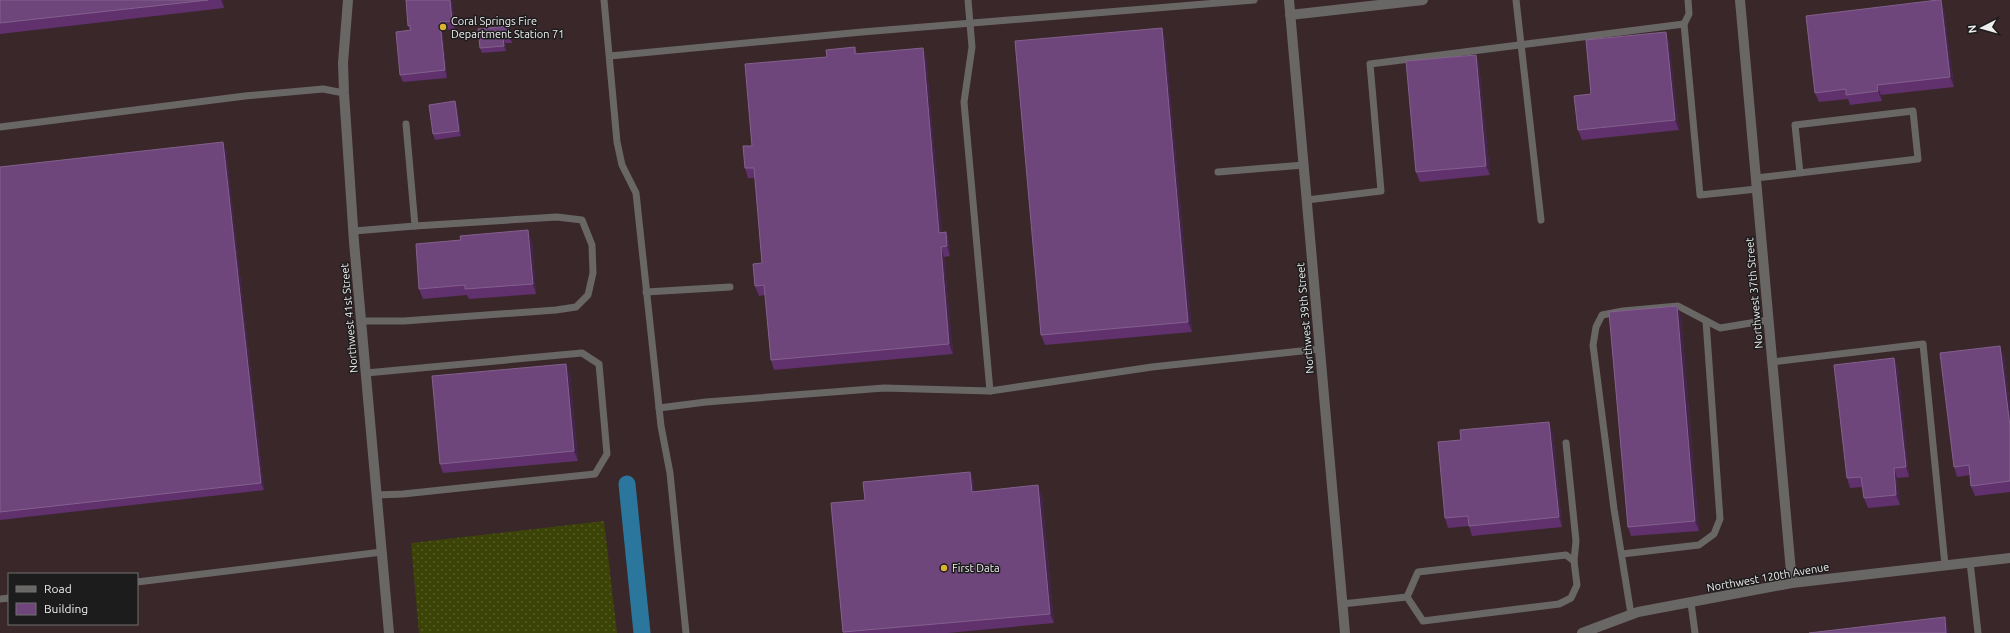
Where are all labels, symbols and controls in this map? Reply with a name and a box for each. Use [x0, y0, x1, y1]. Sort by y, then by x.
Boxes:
north arrow [1962, 8, 2002, 48]
place label: Coral Springs Fire Department Station 71 [451, 15, 564, 40]
marker: Coral Springs Fire Department Station 71 [438, 22, 448, 32]
text: N [1966, 24, 1978, 34]
street label: Northwest 37th Street [1743, 236, 1765, 349]
street label: Northwest 39th Street [1294, 261, 1316, 374]
street label: Northwest 41st Street [338, 262, 360, 373]
street label: Northwest 120th Avenue [1706, 560, 1830, 594]
place label: First Data [952, 562, 1000, 574]
marker: First Data [939, 563, 949, 573]
legend [8, 573, 138, 625]
text: Road [44, 582, 72, 595]
text: Building [44, 602, 88, 615]

